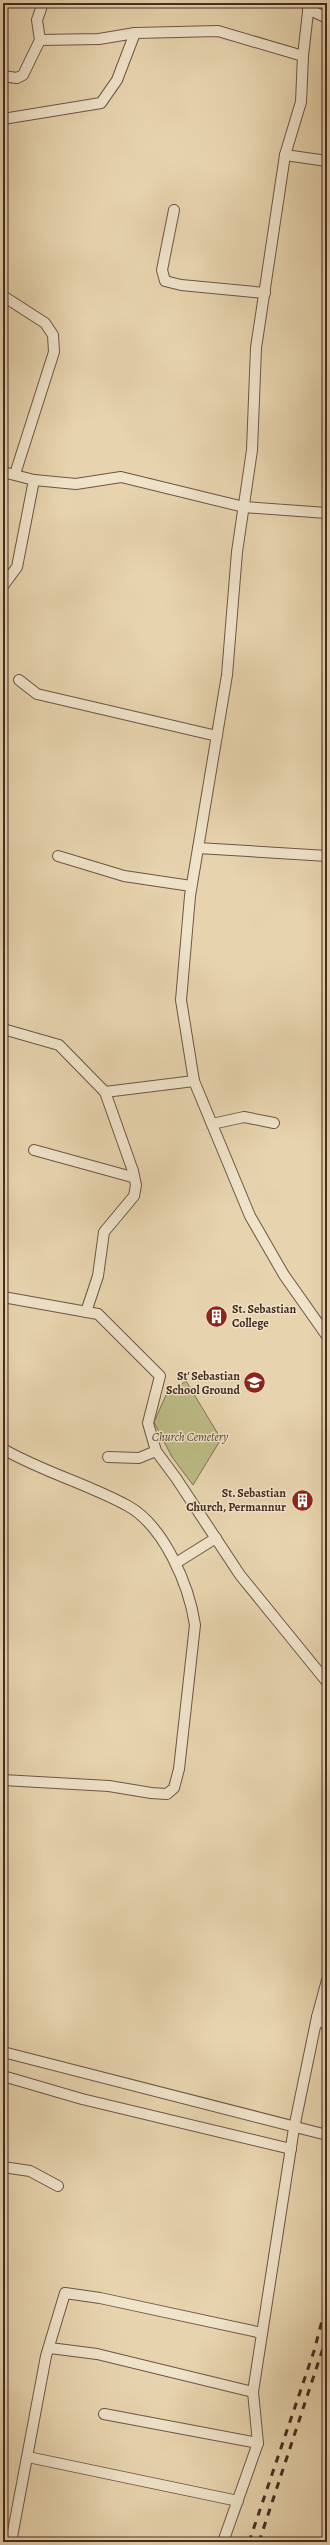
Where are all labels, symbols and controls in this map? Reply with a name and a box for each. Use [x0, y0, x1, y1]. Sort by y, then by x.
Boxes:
place label: St. Sebastian College [232, 1301, 297, 1331]
building icon: St. Sebastian College [203, 1303, 229, 1329]
place label: St' Sebastian School Ground [166, 1368, 241, 1398]
school or university icon: St' Sebastian School Ground [242, 1370, 268, 1396]
park label: Church Cemetery [152, 1429, 229, 1445]
place label: St. Sebastian Church, Permannur [186, 1485, 286, 1515]
building icon: St. Sebastian Church, Permannur [289, 1487, 315, 1513]

